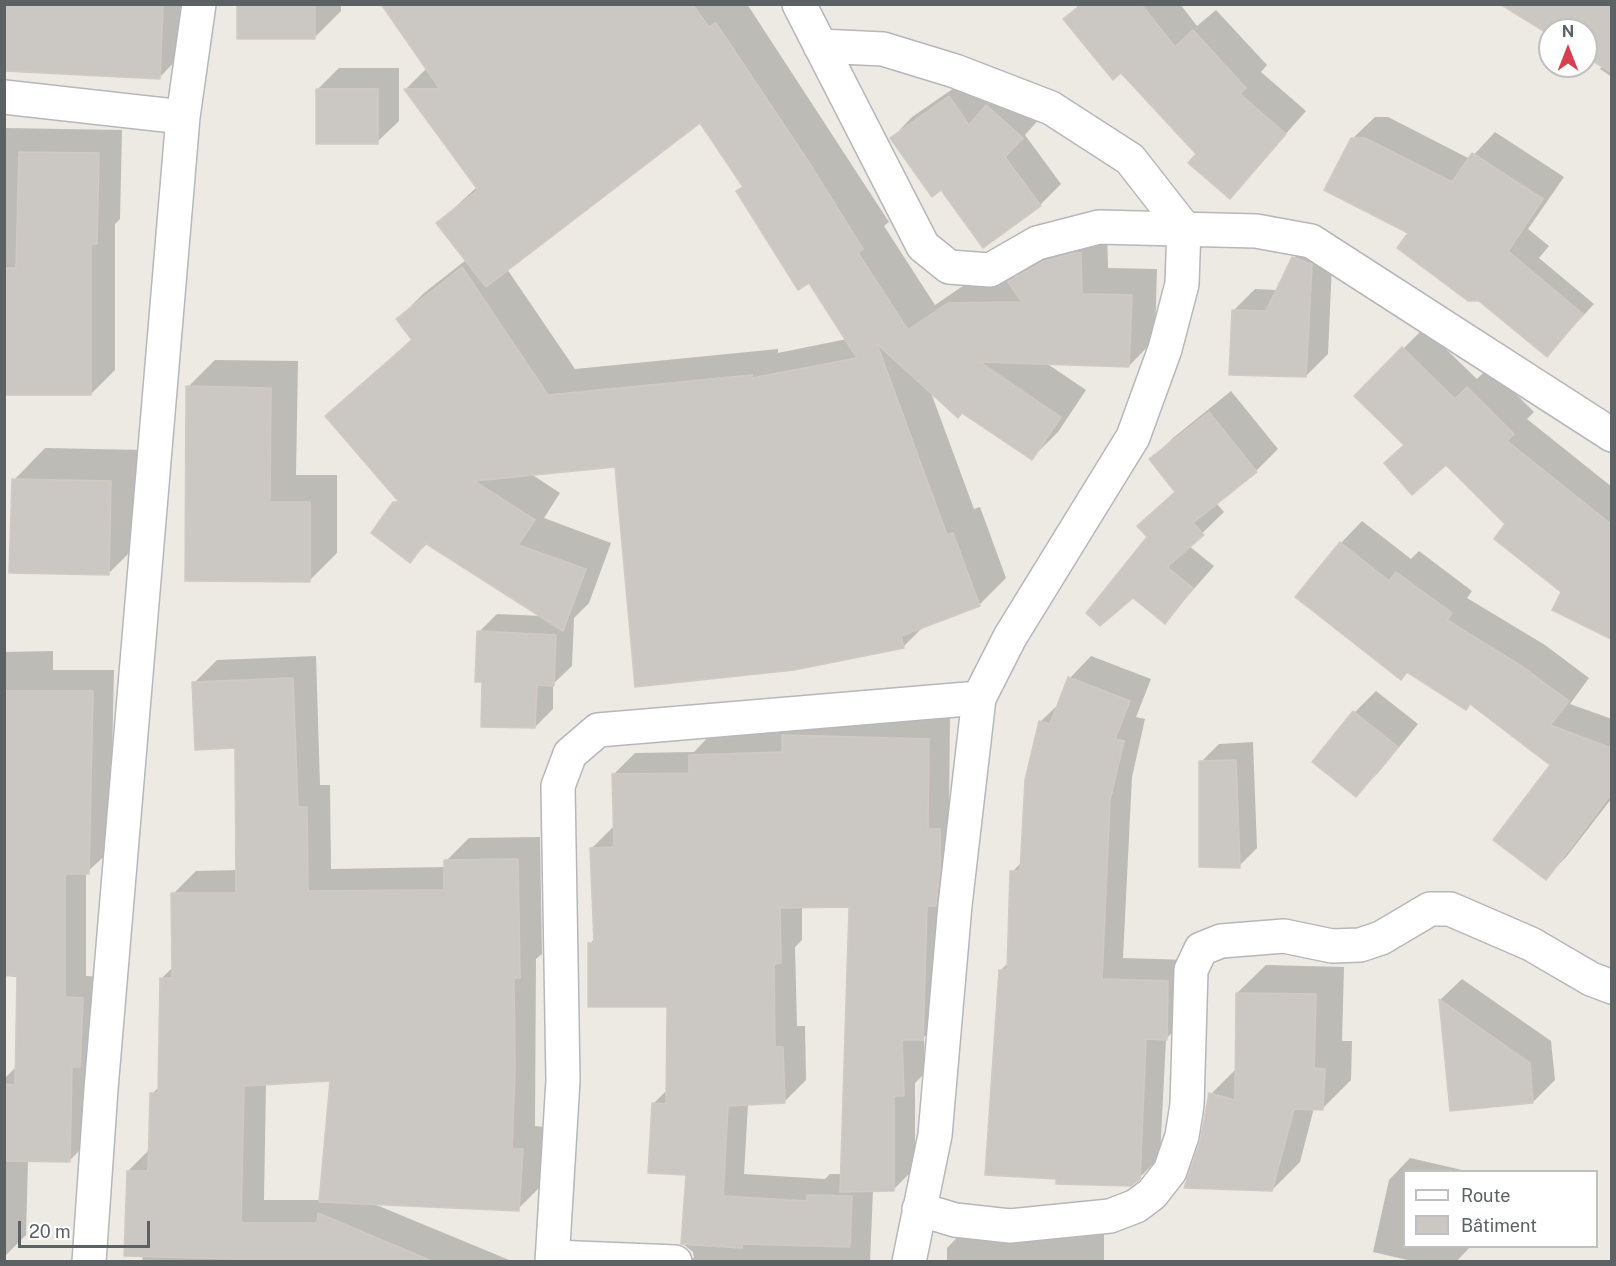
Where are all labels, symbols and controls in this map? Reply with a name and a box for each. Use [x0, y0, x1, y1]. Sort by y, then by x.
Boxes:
north arrow [1538, 18, 1598, 78]
text: N [1562, 22, 1574, 41]
legend [1403, 1170, 1598, 1248]
text: Route [1461, 1185, 1510, 1206]
scale bar [21, 1209, 153, 1247]
text: Bâtiment [1461, 1215, 1537, 1236]
text: 20 m [29, 1221, 71, 1242]

